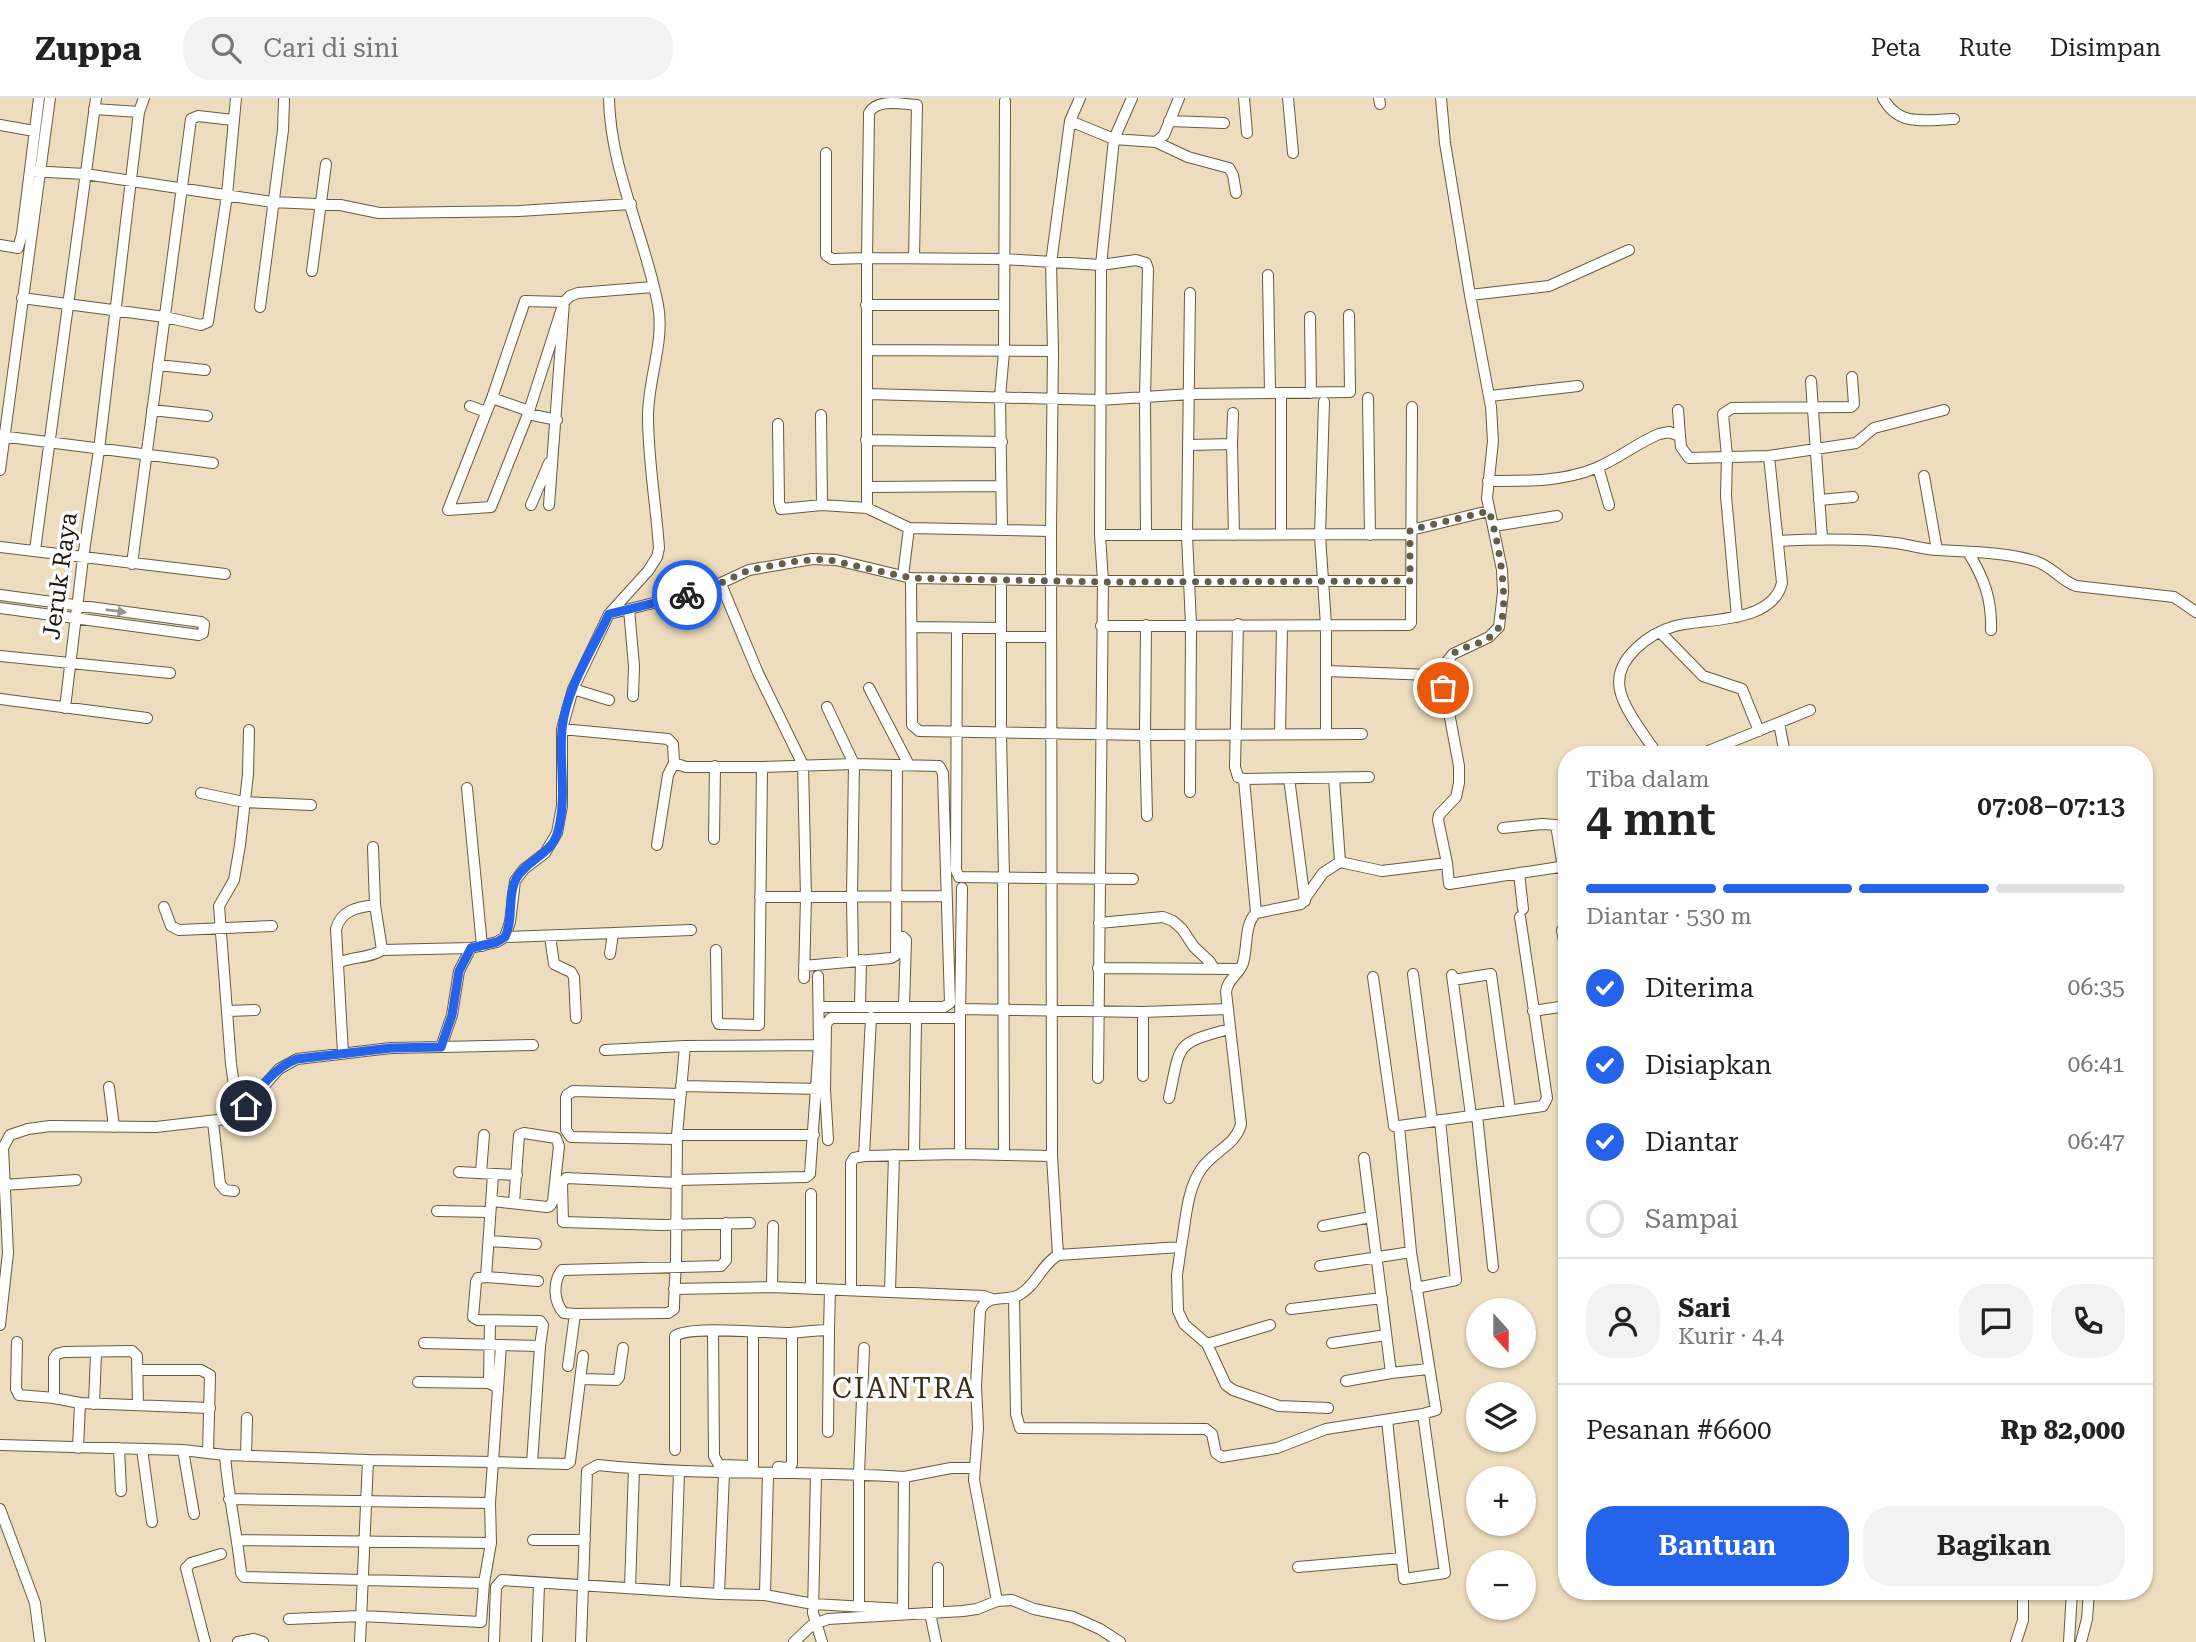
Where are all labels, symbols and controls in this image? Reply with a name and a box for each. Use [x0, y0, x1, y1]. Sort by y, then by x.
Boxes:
search box [183, 17, 673, 80]
text: Zuppa [35, 29, 141, 68]
icon: search [207, 29, 245, 67]
text: Cari di sini [263, 33, 399, 63]
text: Peta [1871, 34, 1921, 62]
text: Rute [1959, 34, 2012, 62]
text: Disimpan [2050, 34, 2161, 62]
street label: Jeruk Raya [37, 511, 83, 641]
courier [652, 560, 722, 630]
icon: bike [668, 576, 706, 614]
one-way arrow [105, 606, 127, 617]
pin [1413, 658, 1473, 718]
icon: bag [1424, 669, 1462, 707]
text: Tiba dalam [1586, 766, 1709, 793]
text: 07:08–07:13 [1977, 791, 2125, 821]
text: 4 mnt [1586, 792, 1716, 846]
text: Diantar · 530 m [1586, 903, 1752, 930]
icon: check [1586, 969, 1624, 1007]
text: Diterima [1645, 973, 1754, 1003]
text: 06:35 [2068, 974, 2125, 1001]
icon: check [1586, 1046, 1624, 1084]
text: Disiapkan [1645, 1050, 1772, 1080]
text: 06:41 [2068, 1051, 2125, 1078]
pin [216, 1076, 276, 1136]
icon: home [227, 1087, 265, 1125]
icon: check [1586, 1123, 1624, 1161]
text: Diantar [1645, 1127, 1739, 1157]
text: 06:47 [2068, 1128, 2125, 1155]
text: Sampai [1645, 1204, 1738, 1234]
button: person [1586, 1284, 1660, 1358]
button: chat [1959, 1284, 2033, 1358]
button: phone [2051, 1284, 2125, 1358]
text: Sari [1678, 1293, 1730, 1323]
north arrow [1466, 1298, 1536, 1368]
map controls [1466, 1298, 1536, 1620]
text: Kurir · 4.4 [1678, 1323, 1784, 1350]
district label: CIANTRA [832, 1372, 976, 1405]
button: layers [1466, 1382, 1536, 1452]
text: Pesanan #6600 [1586, 1415, 1772, 1445]
text: Rp 82,000 [2000, 1415, 2125, 1445]
button: + [1466, 1466, 1536, 1536]
button: Bantuan [1586, 1506, 1849, 1586]
button: Bagikan [1863, 1506, 2125, 1586]
button: − [1466, 1550, 1536, 1620]

